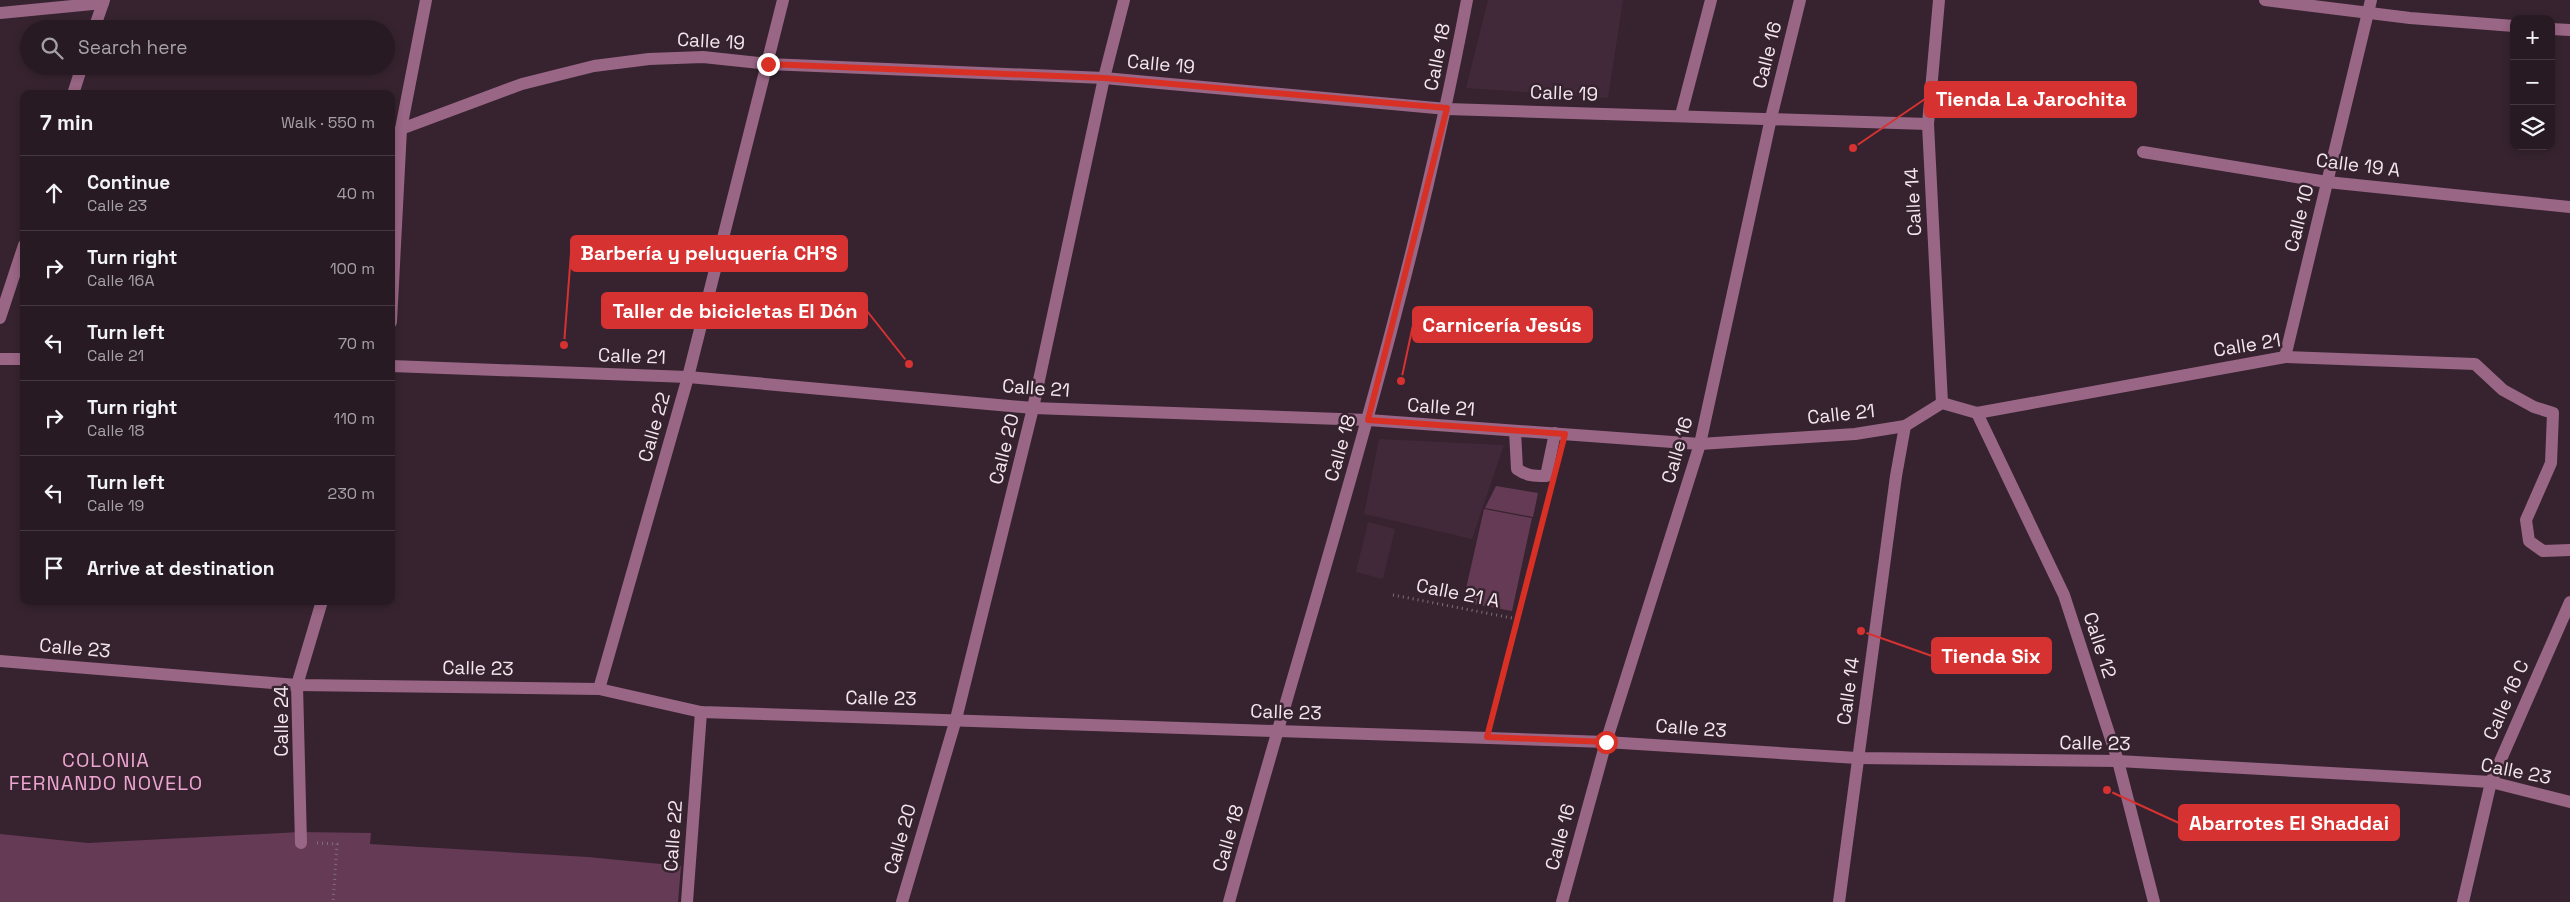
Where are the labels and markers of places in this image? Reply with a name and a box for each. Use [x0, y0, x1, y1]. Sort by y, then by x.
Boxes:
callout: Tienda La Jarochita [1925, 82, 2136, 117]
callout: Barbería y peluquería CH'S [571, 236, 847, 271]
callout: Taller de bicicletas El Dón [602, 293, 867, 328]
callout: Carnicería Jesús [1413, 307, 1592, 342]
callout: Tienda Six [1932, 638, 2051, 673]
callout: Abarrotes El Shaddai [2179, 805, 2399, 840]

